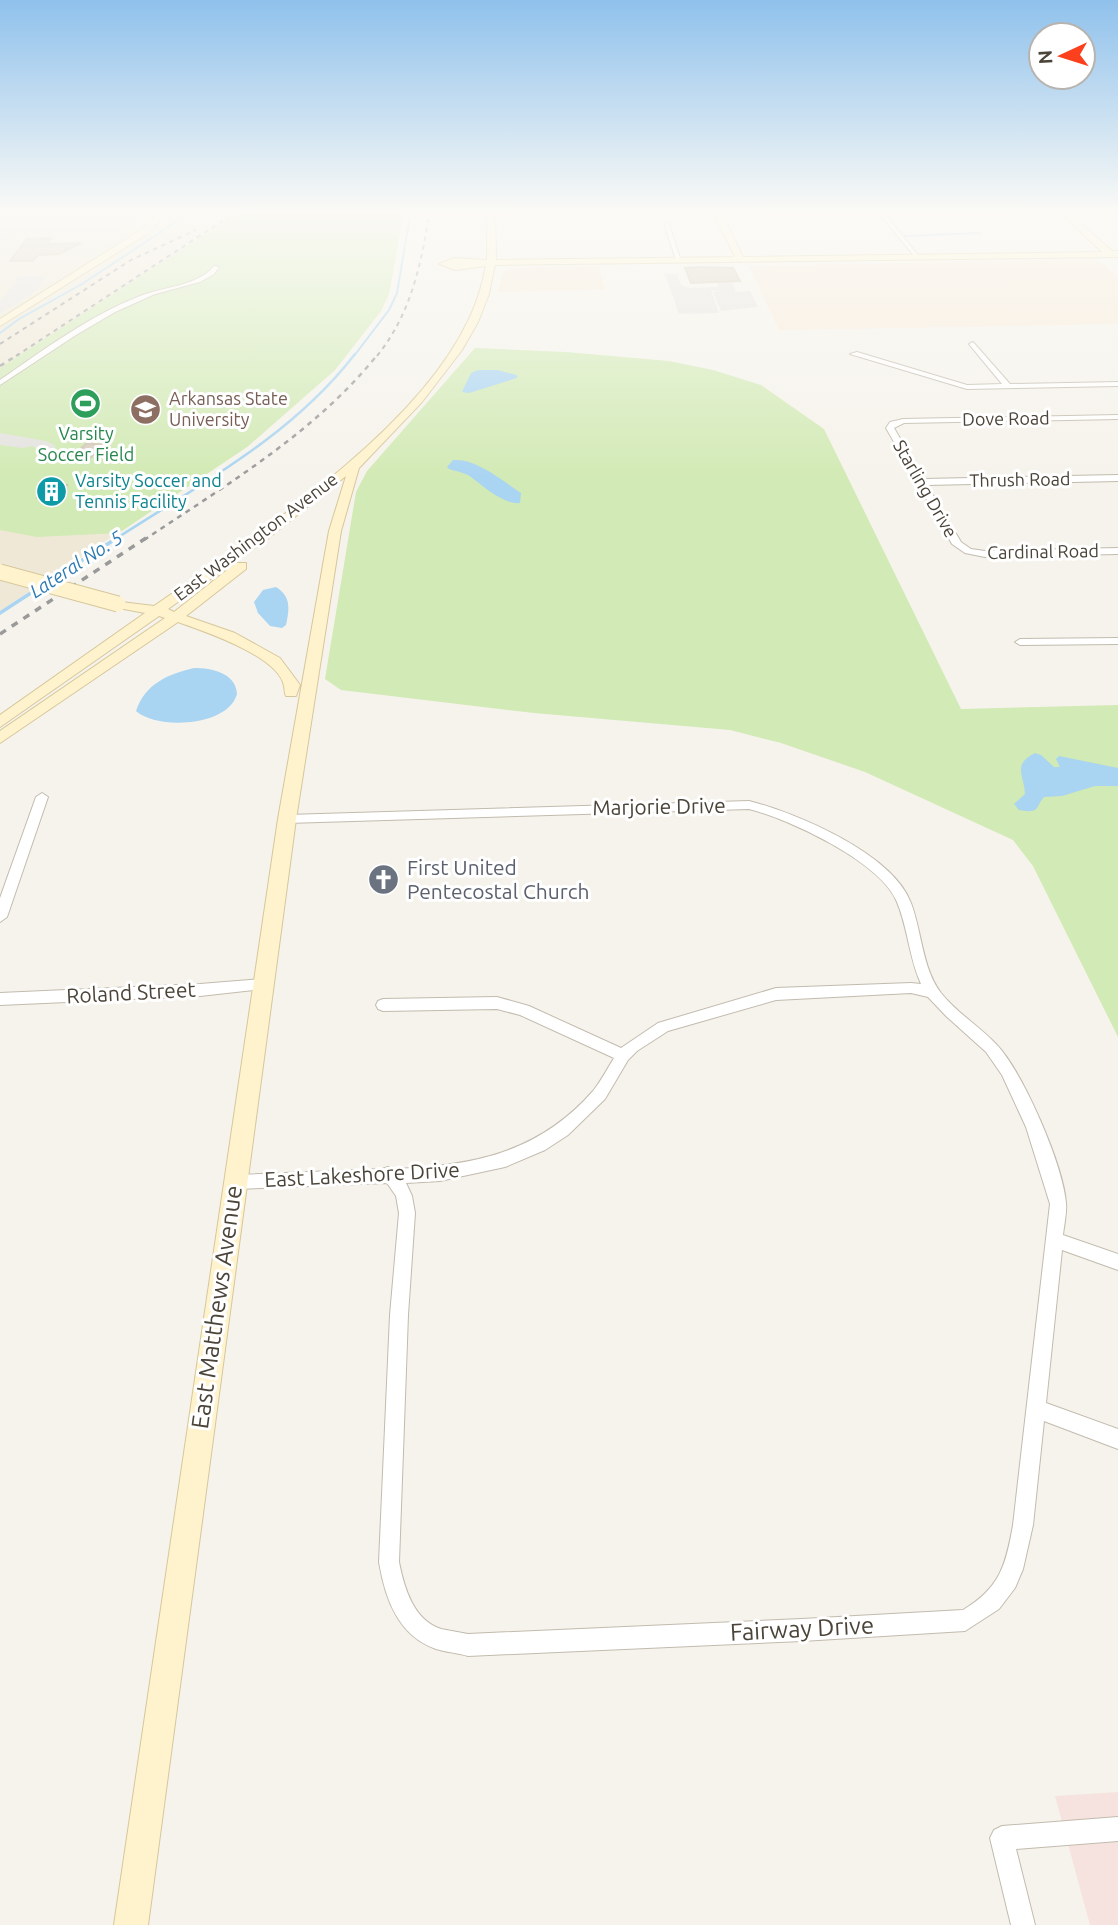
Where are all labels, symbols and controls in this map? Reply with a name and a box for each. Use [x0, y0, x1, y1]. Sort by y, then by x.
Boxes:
north arrow [1027, 21, 1097, 91]
text: N [1034, 49, 1057, 65]
sports icon: Varsity Soccer Field [69, 387, 103, 421]
place label: Arkansas State University [169, 388, 288, 429]
school or university icon: Arkansas State University [129, 392, 163, 426]
street label: Dove Road [962, 407, 1050, 429]
place label: Varsity Soccer Field [38, 423, 134, 464]
street label: Starling Drive [890, 436, 962, 541]
street label: East Washington Avenue [170, 468, 341, 604]
street label: Thrush Road [969, 468, 1071, 490]
place label: Varsity Soccer and Tennis Facility [75, 470, 222, 511]
building icon: Varsity Soccer and Tennis Facility [35, 474, 69, 508]
water label: Lateral No. 5 [25, 526, 127, 602]
street label: Cardinal Road [987, 540, 1099, 562]
street label: Marjorie Drive [592, 793, 726, 819]
place label: First United Pentecostal Church [407, 855, 590, 903]
church icon: First United Pentecostal Church [367, 863, 401, 897]
street label: Roland Street [66, 977, 196, 1007]
street label: East Lakeshore Drive [264, 1157, 460, 1191]
street label: East Matthews Avenue [186, 1183, 247, 1430]
street label: Fairway Drive [729, 1611, 875, 1646]

